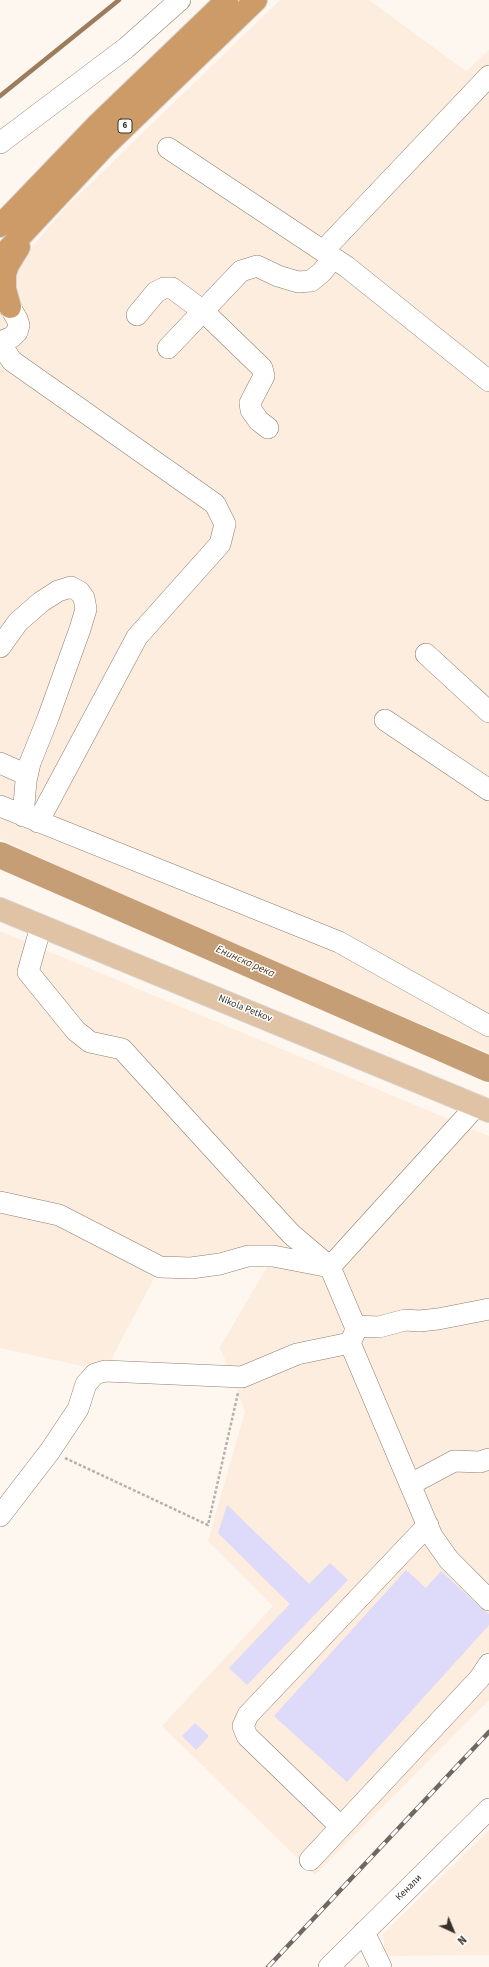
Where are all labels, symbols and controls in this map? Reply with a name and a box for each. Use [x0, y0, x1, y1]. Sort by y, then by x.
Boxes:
road number: 6 [118, 119, 132, 133]
water label: Енинска река [213, 943, 277, 981]
street label: Nikola Petkov [216, 993, 274, 1025]
street label: Кенали [393, 1872, 425, 1904]
north arrow [433, 1911, 473, 1951]
text: N [454, 1932, 470, 1948]

